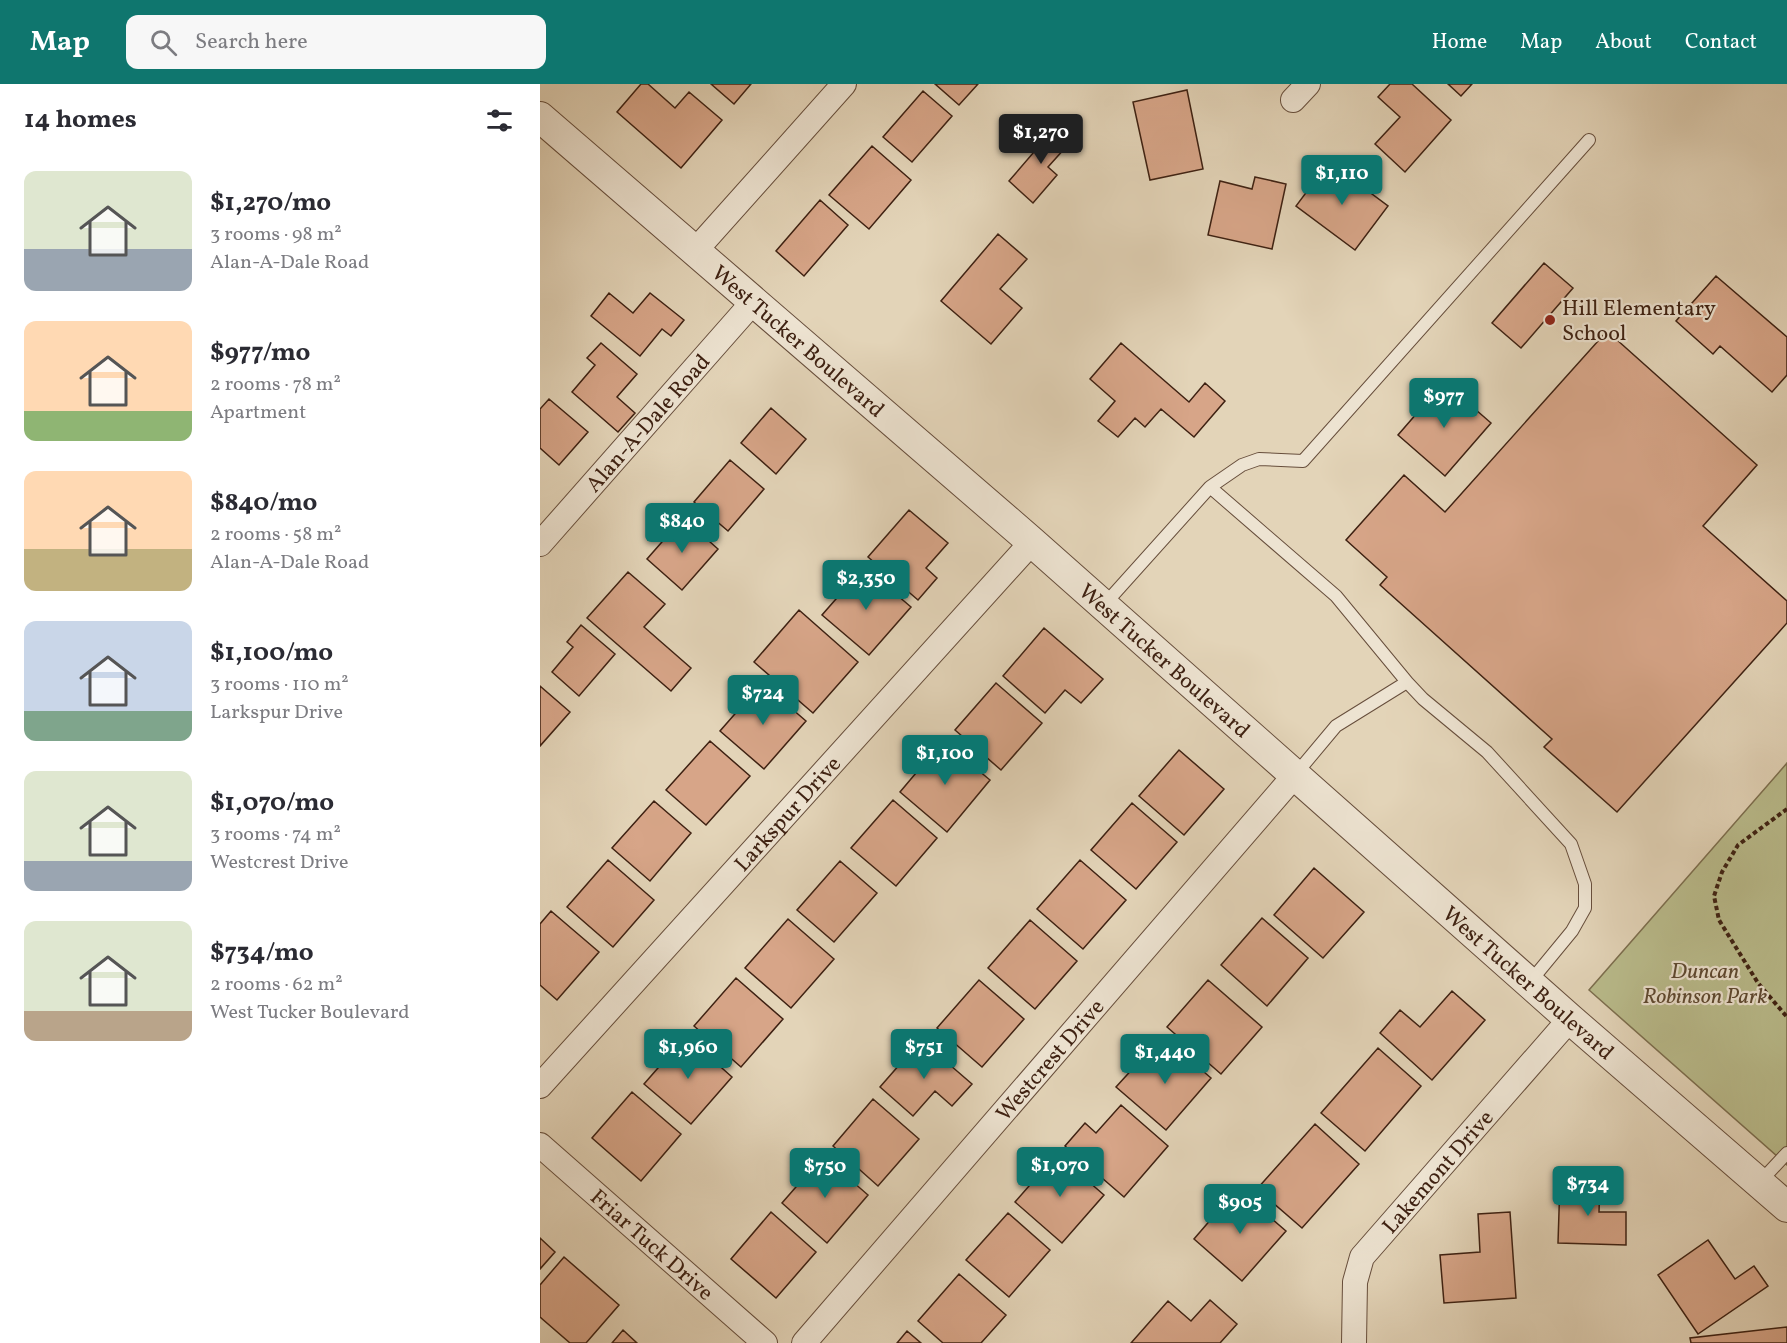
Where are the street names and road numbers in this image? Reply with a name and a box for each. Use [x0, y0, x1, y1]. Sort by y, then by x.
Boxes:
street label: West Tucker Boulevard [704, 259, 890, 426]
street label: Alan-A-Dale Road [579, 348, 718, 500]
street label: West Tucker Boulevard [1071, 577, 1256, 746]
street label: Larkspur Drive [728, 750, 849, 879]
street label: West Tucker Boulevard [1435, 900, 1620, 1068]
street label: Westcrest Drive [990, 993, 1113, 1129]
street label: Lakemont Drive [1376, 1104, 1502, 1242]
street label: Friar Tuck Drive [582, 1183, 719, 1309]

